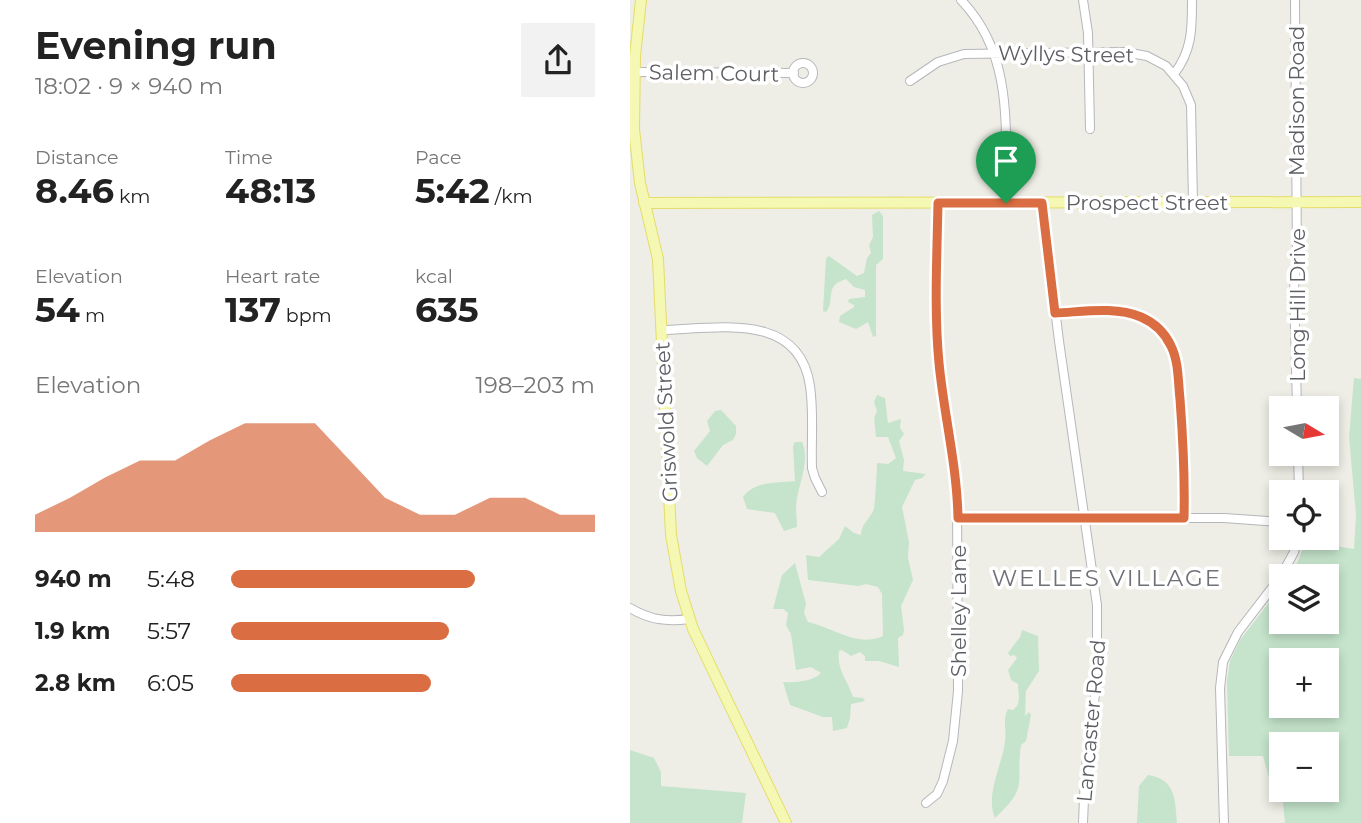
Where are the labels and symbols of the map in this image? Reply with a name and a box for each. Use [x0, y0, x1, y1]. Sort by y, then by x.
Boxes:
street label: Madison Road [1284, 26, 1309, 176]
street label: Wyllys Street [998, 40, 1134, 68]
street label: Salem Court [649, 59, 779, 87]
pin [976, 131, 1036, 203]
street label: Prospect Street [1066, 190, 1228, 215]
street label: Long Hill Drive [1285, 228, 1310, 382]
street label: Griswold Street [649, 341, 683, 503]
north arrow [1269, 396, 1339, 466]
street label: Shelley Lane [946, 545, 971, 677]
district label: WELLES VILLAGE [992, 564, 1222, 592]
street label: Lancaster Road [1071, 639, 1111, 803]

